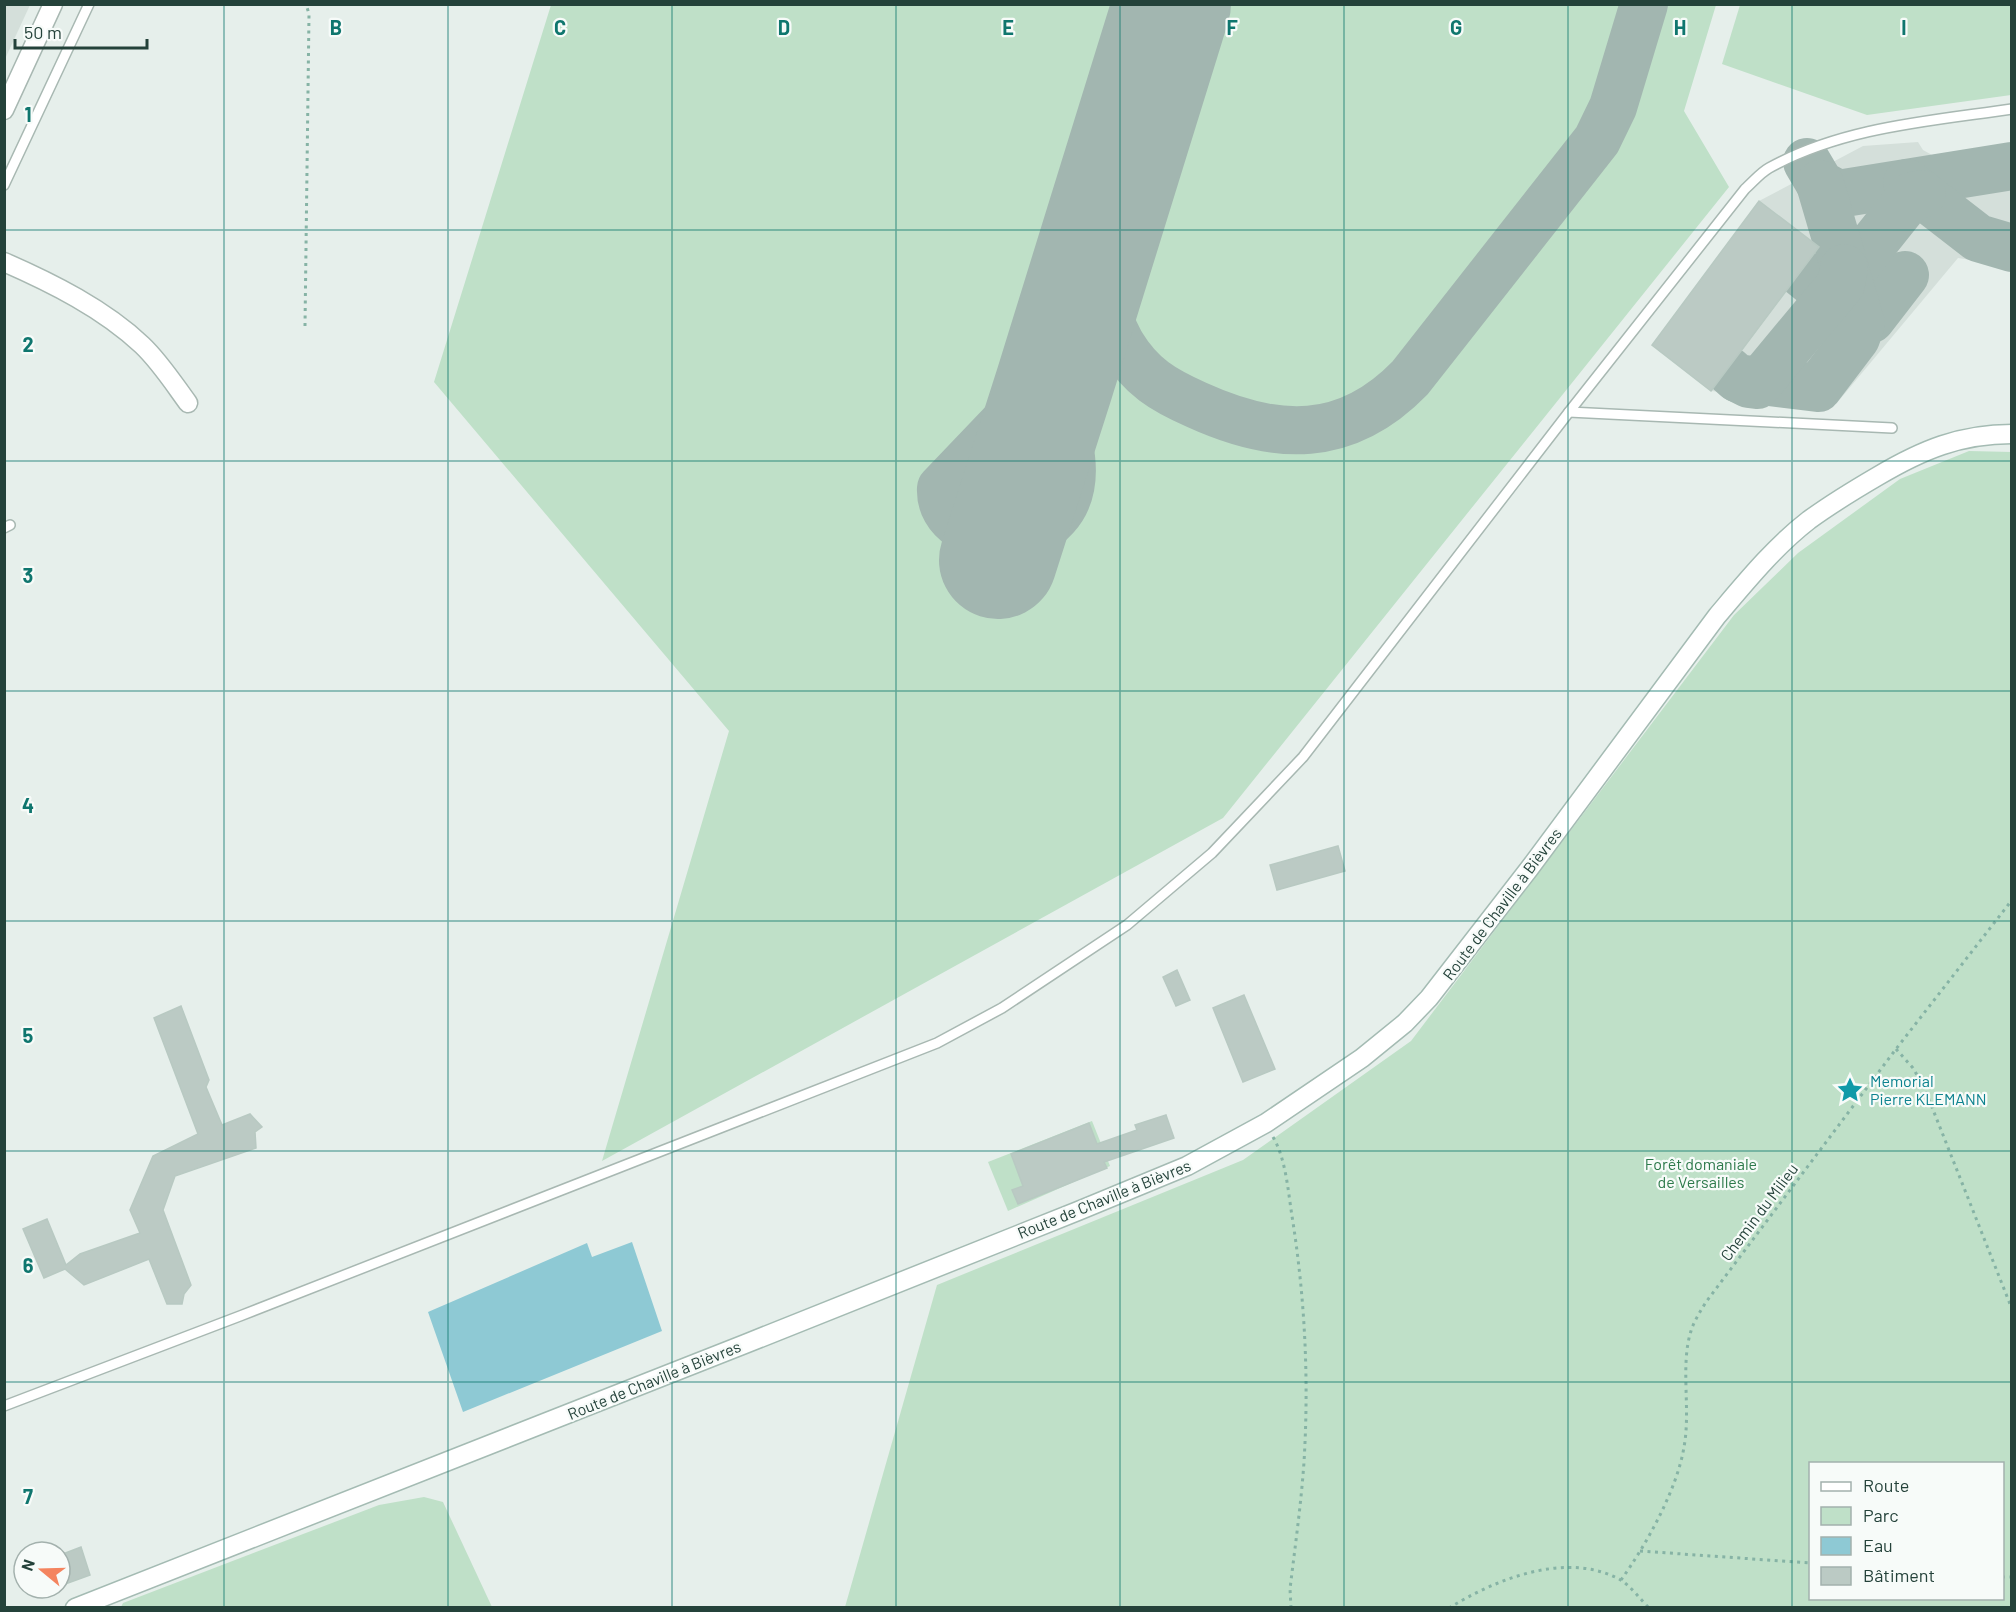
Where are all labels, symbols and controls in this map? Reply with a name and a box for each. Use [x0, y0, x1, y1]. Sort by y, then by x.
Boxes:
scale bar [15, 12, 147, 50]
text: B [330, 15, 342, 39]
text: C [554, 15, 566, 39]
text: D [778, 15, 790, 39]
text: E [1002, 15, 1014, 39]
text: F [1226, 15, 1238, 39]
text: G [1450, 15, 1462, 39]
text: H [1674, 15, 1686, 39]
text: I [1901, 15, 1907, 39]
text: 50 m [24, 21, 62, 43]
text: 1 [24, 102, 32, 126]
text: 2 [22, 332, 34, 356]
text: 3 [23, 563, 33, 587]
text: 4 [22, 793, 34, 817]
street label: Route de Chaville à Bièvres [1438, 824, 1565, 983]
text: 5 [23, 1023, 34, 1047]
place label: Memorial Pierre KLEMANN [1870, 1071, 1986, 1108]
place icon: Memorial Pierre KLEMANN [1835, 1075, 1865, 1105]
park label: Forêt domaniale de Versailles [1645, 1154, 1757, 1191]
street label: Route de Chaville à Bièvres [1014, 1155, 1193, 1242]
street label: Chemin du Milieu [1716, 1159, 1801, 1264]
text: 6 [23, 1253, 34, 1277]
street label: Route de Chaville à Bièvres [564, 1336, 743, 1423]
legend [1809, 1462, 2004, 1600]
text: Route [1863, 1474, 1909, 1496]
text: 7 [23, 1484, 33, 1508]
text: Parc [1863, 1504, 1899, 1526]
text: Eau [1863, 1534, 1893, 1556]
north arrow [12, 1540, 72, 1600]
text: N [17, 1557, 38, 1573]
text: Bâtiment [1863, 1564, 1935, 1586]

